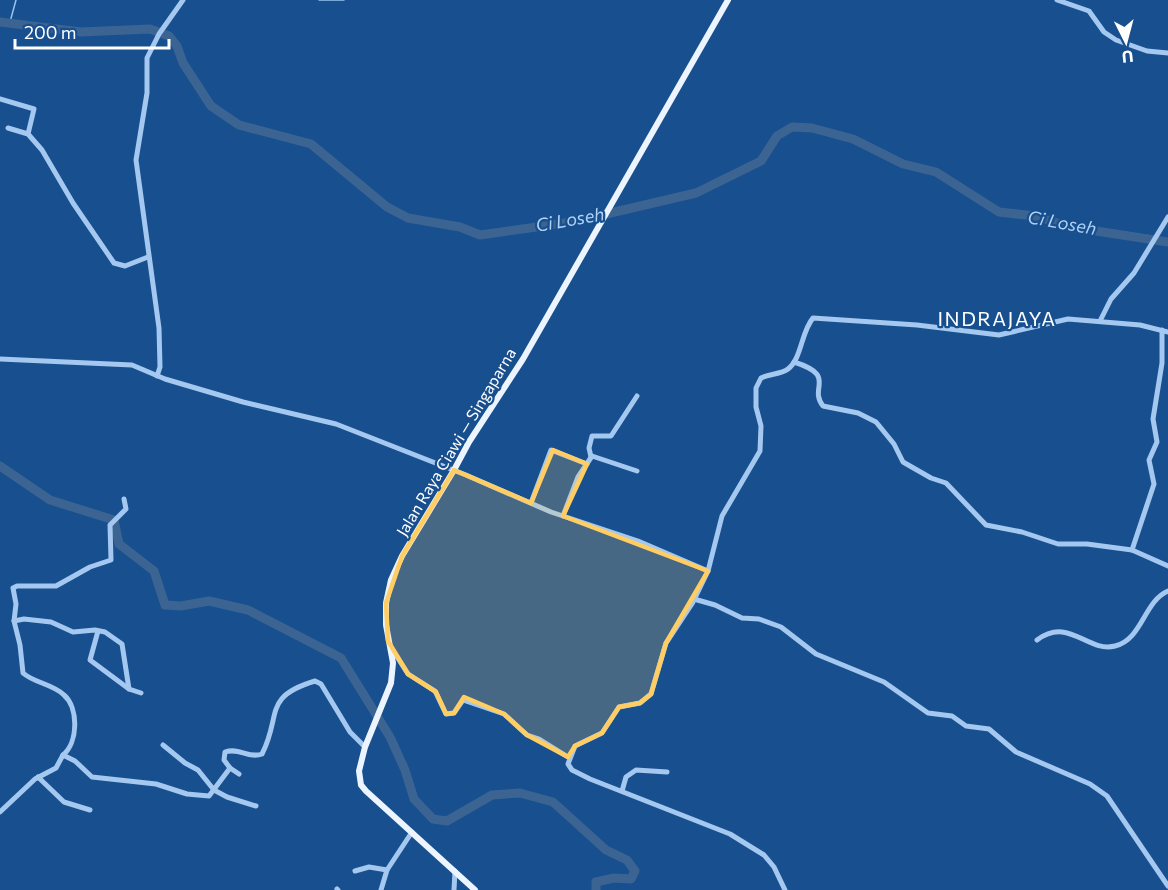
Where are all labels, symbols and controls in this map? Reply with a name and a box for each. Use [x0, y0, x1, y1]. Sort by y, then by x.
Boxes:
scale bar [15, 12, 170, 50]
north arrow [1096, 12, 1156, 72]
text: 200 m [24, 21, 77, 43]
text: U [1121, 47, 1134, 67]
water label: Ci Loseh [534, 202, 606, 236]
water label: Ci Loseh [1026, 205, 1098, 239]
district label: INDRAJAYA [937, 306, 1057, 330]
street label: Jalan Raya Ciawi — Singaparna [392, 344, 519, 539]

